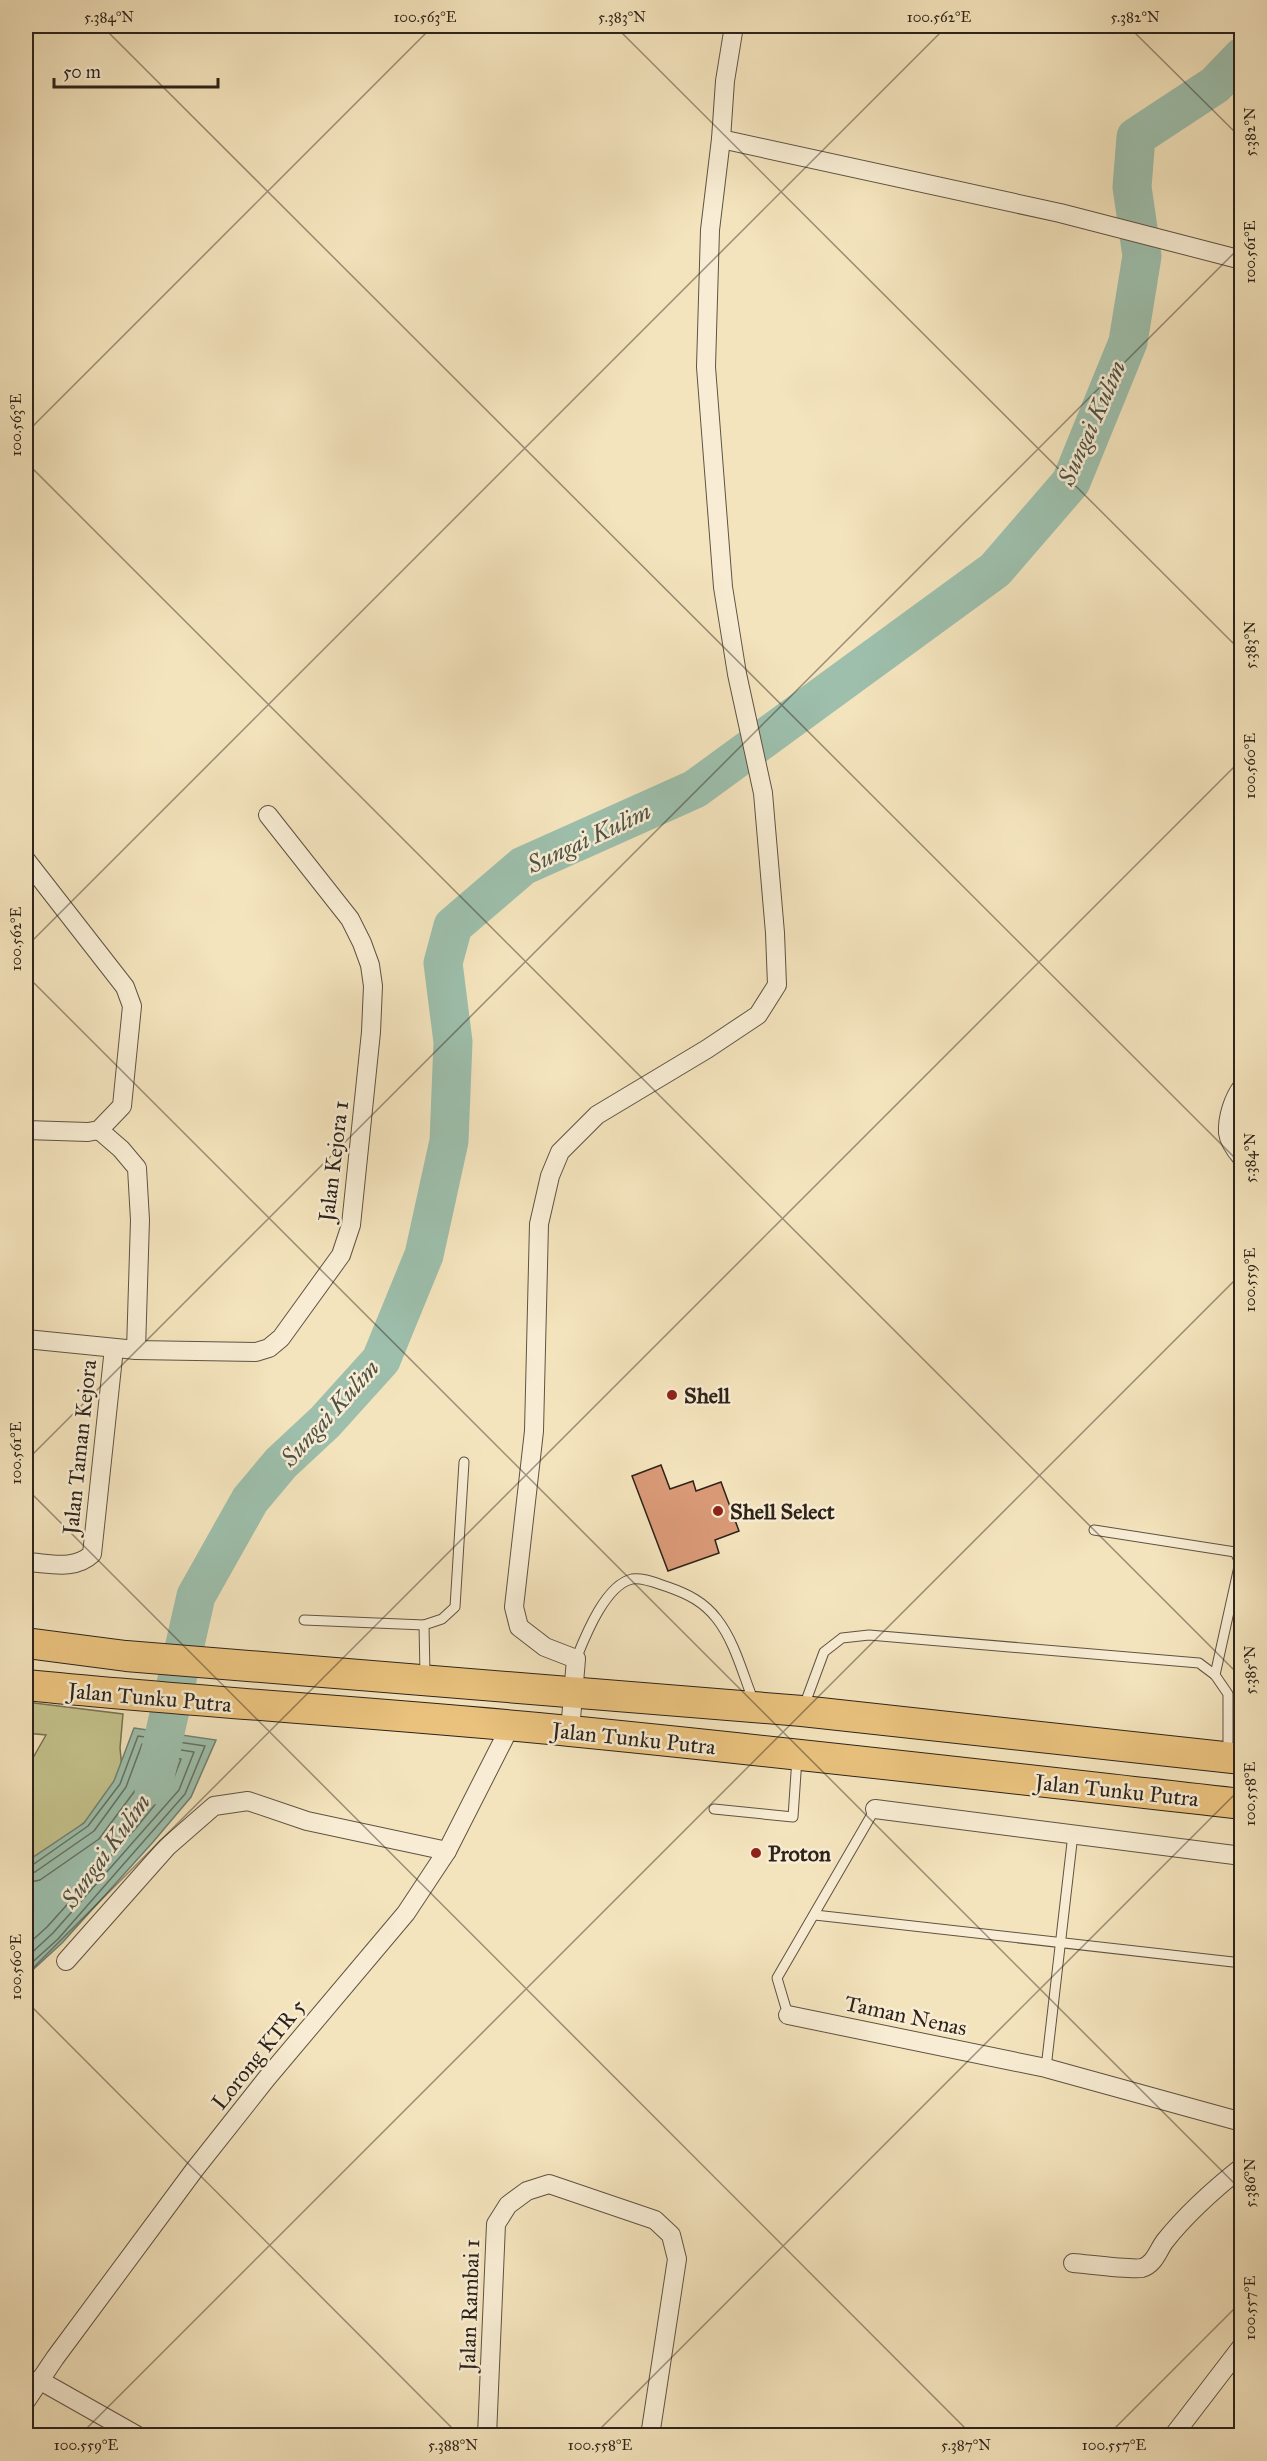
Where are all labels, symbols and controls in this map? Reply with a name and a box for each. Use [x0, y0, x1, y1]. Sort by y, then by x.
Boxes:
text: 5.384°N [84, 8, 134, 26]
text: 100.563°E [393, 8, 457, 26]
text: 5.383°N [598, 8, 646, 26]
text: 100.562°E [907, 8, 971, 26]
text: 5.382°N [1110, 8, 1160, 26]
scale bar [54, 51, 218, 89]
text: 50 m [63, 61, 101, 83]
text: 5.382°N [1241, 107, 1259, 157]
text: 100.561°E [1241, 220, 1259, 283]
water label: Sungai Kulim [1051, 356, 1133, 491]
text: 100.563°E [7, 393, 25, 457]
text: 5.383°N [1241, 621, 1259, 669]
text: 100.560°E [1241, 733, 1259, 799]
water label: Sungai Kulim [521, 796, 656, 880]
text: 100.562°E [7, 907, 25, 971]
street label: Jalan Kejora 1 [312, 1099, 354, 1225]
text: 5.384°N [1241, 1133, 1259, 1183]
text: 100.559°E [1241, 1248, 1259, 1312]
water label: Sungai Kulim [274, 1353, 386, 1473]
street label: Jalan Taman Kejora [57, 1358, 102, 1538]
place label: Shell [684, 1382, 731, 1409]
marker: Shell [665, 1388, 679, 1402]
text: 100.561°E [7, 1421, 25, 1484]
place label: Shell Select [730, 1498, 835, 1525]
marker: Shell Select [711, 1504, 725, 1518]
text: 5.385°N [1241, 1645, 1259, 1694]
street label: Jalan Tunku Putra [65, 1677, 234, 1718]
street label: Jalan Tunku Putra [549, 1716, 718, 1761]
text: 100.558°E [1241, 1762, 1259, 1826]
street label: Jalan Tunku Putra [1032, 1768, 1201, 1813]
water label: Sungai Kulim [54, 1788, 157, 1915]
place label: Proton [768, 1840, 831, 1867]
marker: Proton [749, 1846, 763, 1860]
text: 100.560°E [7, 1934, 25, 2000]
street label: Taman Nenas [842, 1989, 969, 2042]
street label: Lorong KTR 5 [206, 1994, 311, 2115]
text: 5.386°N [1241, 2158, 1259, 2208]
street label: Jalan Rambai 1 [454, 2239, 485, 2374]
text: 100.557°E [1241, 2276, 1259, 2340]
text: 100.559°E [54, 2436, 118, 2454]
text: 5.388°N [428, 2436, 478, 2454]
text: 100.558°E [568, 2436, 632, 2454]
text: 5.387°N [941, 2436, 991, 2454]
text: 100.557°E [1082, 2436, 1146, 2454]

